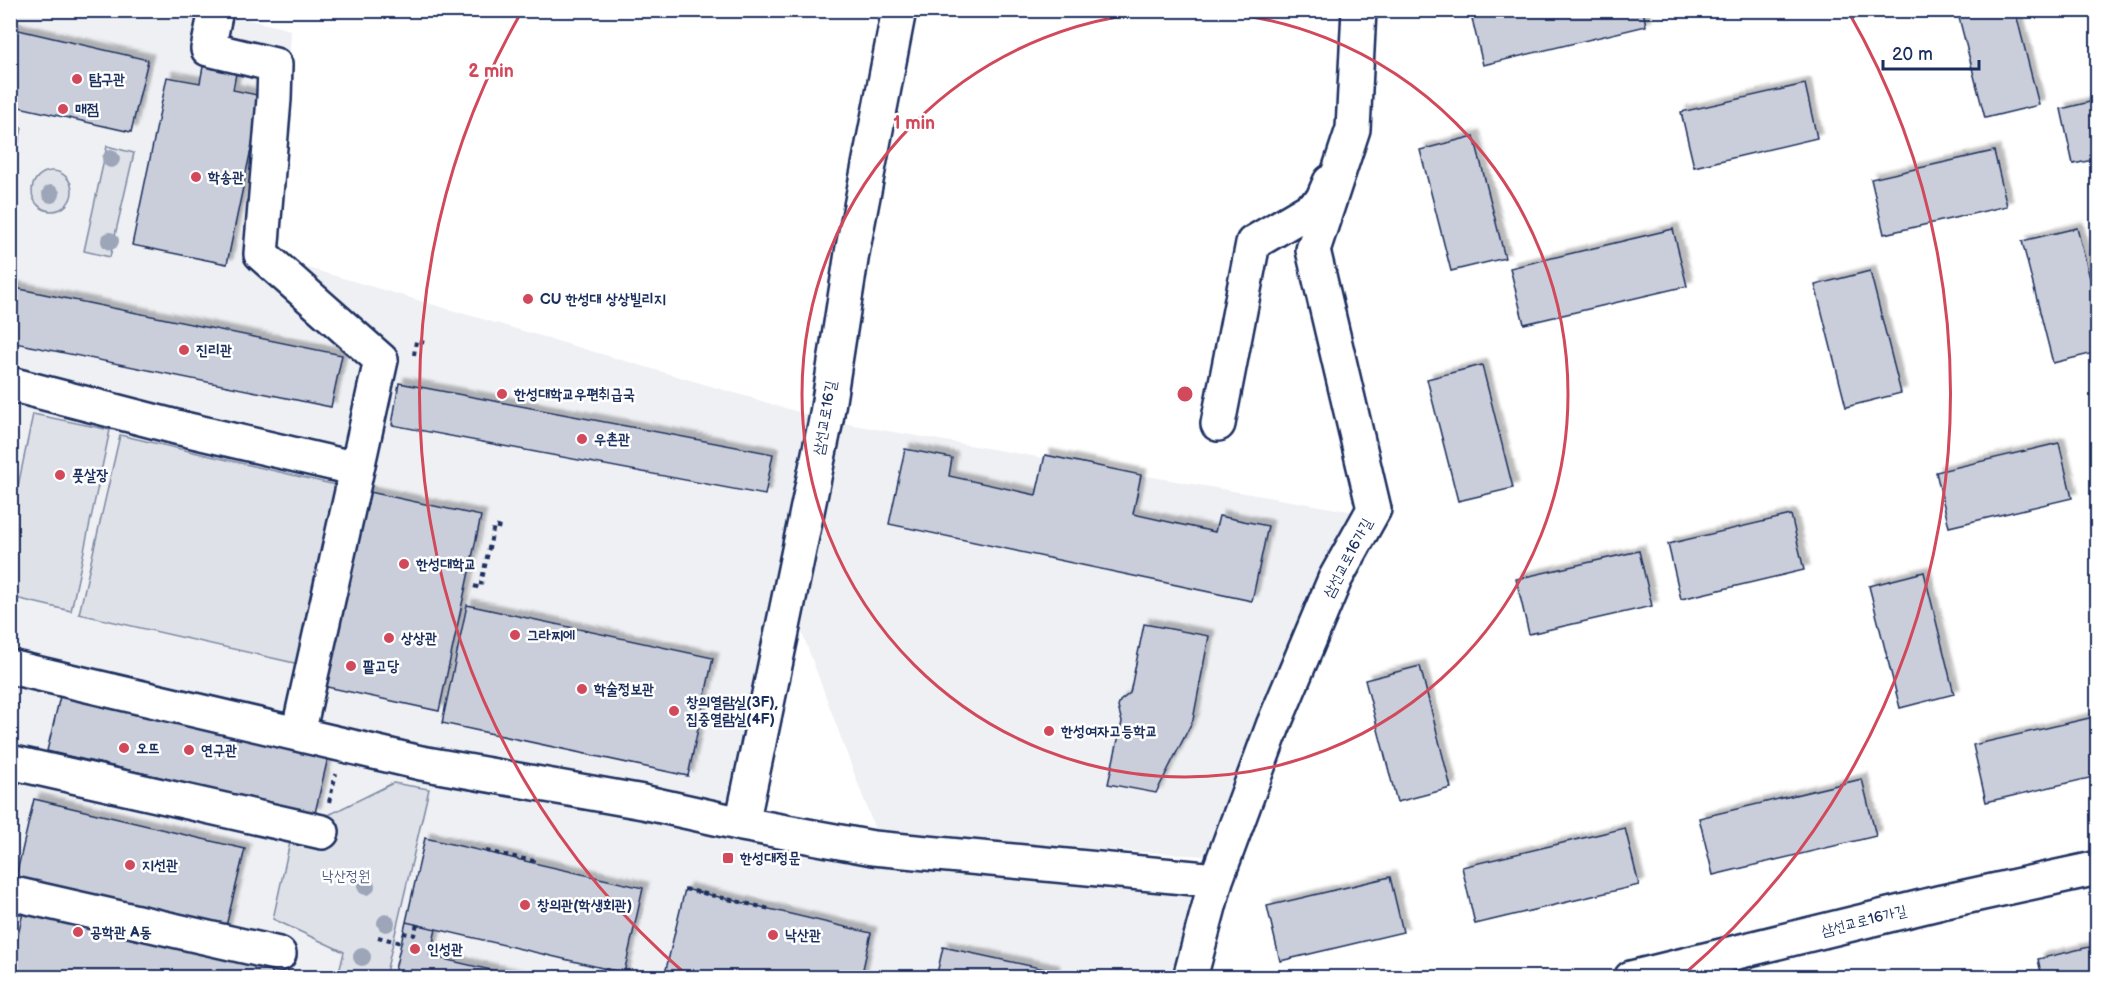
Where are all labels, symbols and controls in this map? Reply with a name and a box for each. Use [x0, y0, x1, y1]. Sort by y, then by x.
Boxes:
scale bar [1883, 33, 1979, 71]
text: 20 m [1892, 44, 1933, 65]
text: 2 min [468, 61, 514, 82]
place label: 탐구관 [89, 70, 125, 89]
marker: 탐구관 [70, 72, 84, 86]
place label: 매점 [75, 100, 99, 119]
marker: 매점 [56, 102, 70, 116]
text: 1 min [893, 113, 935, 134]
place label: 학송관 [207, 168, 244, 187]
marker: 학송관 [189, 170, 203, 184]
place label: CU 한성대 상상빌리지 [540, 290, 666, 309]
marker: CU 한성대 상상빌리지 [521, 292, 535, 306]
place label: 진리관 [196, 341, 232, 360]
marker: 진리관 [177, 343, 191, 357]
street label: 삼선교로16길 [809, 379, 841, 457]
centre of rings [1175, 384, 1195, 404]
place label: 한성대학교우편취급국 [513, 385, 635, 404]
marker: 한성대학교우편취급국 [495, 387, 509, 401]
place label: 우촌관 [594, 430, 630, 449]
marker: 우촌관 [575, 432, 589, 446]
place label: 풋살장 [72, 466, 108, 485]
marker: 풋살장 [53, 468, 67, 482]
street label: 삼선교로16가길 [1319, 515, 1377, 601]
place label: 한성대학교 [415, 555, 476, 574]
marker: 한성대학교 [397, 557, 411, 571]
place label: 그라찌에 [527, 626, 575, 645]
marker: 그라찌에 [508, 628, 522, 642]
place label: 상상관 [401, 629, 437, 648]
marker: 상상관 [382, 631, 396, 645]
place label: 팥고당 [363, 657, 399, 676]
marker: 팥고당 [344, 659, 358, 673]
place label: 학술정보관 [593, 680, 654, 699]
marker: 학술정보관 [575, 682, 589, 696]
place label: 창의열람실(3F), 집중열람실(4F) [686, 693, 778, 729]
marker: 창의열람실(3F), 집중열람실(4F) [667, 704, 681, 718]
place label: 한성여자고등학교 [1060, 722, 1158, 741]
marker: 한성여자고등학교 [1042, 724, 1056, 738]
place label: 오뜨 [136, 739, 160, 758]
marker: 오뜨 [117, 741, 131, 755]
place label: 연구관 [201, 741, 237, 760]
marker: 연구관 [182, 743, 196, 757]
place label: 한성대정문 [739, 849, 800, 868]
marker: 한성대정문 [721, 851, 735, 865]
place label: 지선관 [142, 856, 178, 875]
marker: 지선관 [123, 858, 137, 872]
park label: 낙산정원 [322, 867, 370, 886]
place label: 창의관(학생회관) [537, 896, 632, 915]
marker: 창의관(학생회관) [518, 898, 532, 912]
street label: 삼선교로16가길 [1819, 901, 1909, 941]
place label: 공학관 A동 [90, 923, 152, 942]
marker: 공학관 A동 [71, 925, 85, 939]
place label: 낙산관 [785, 926, 821, 945]
marker: 낙산관 [766, 928, 780, 942]
place label: 인성관 [427, 940, 463, 959]
marker: 인성관 [408, 942, 422, 956]

